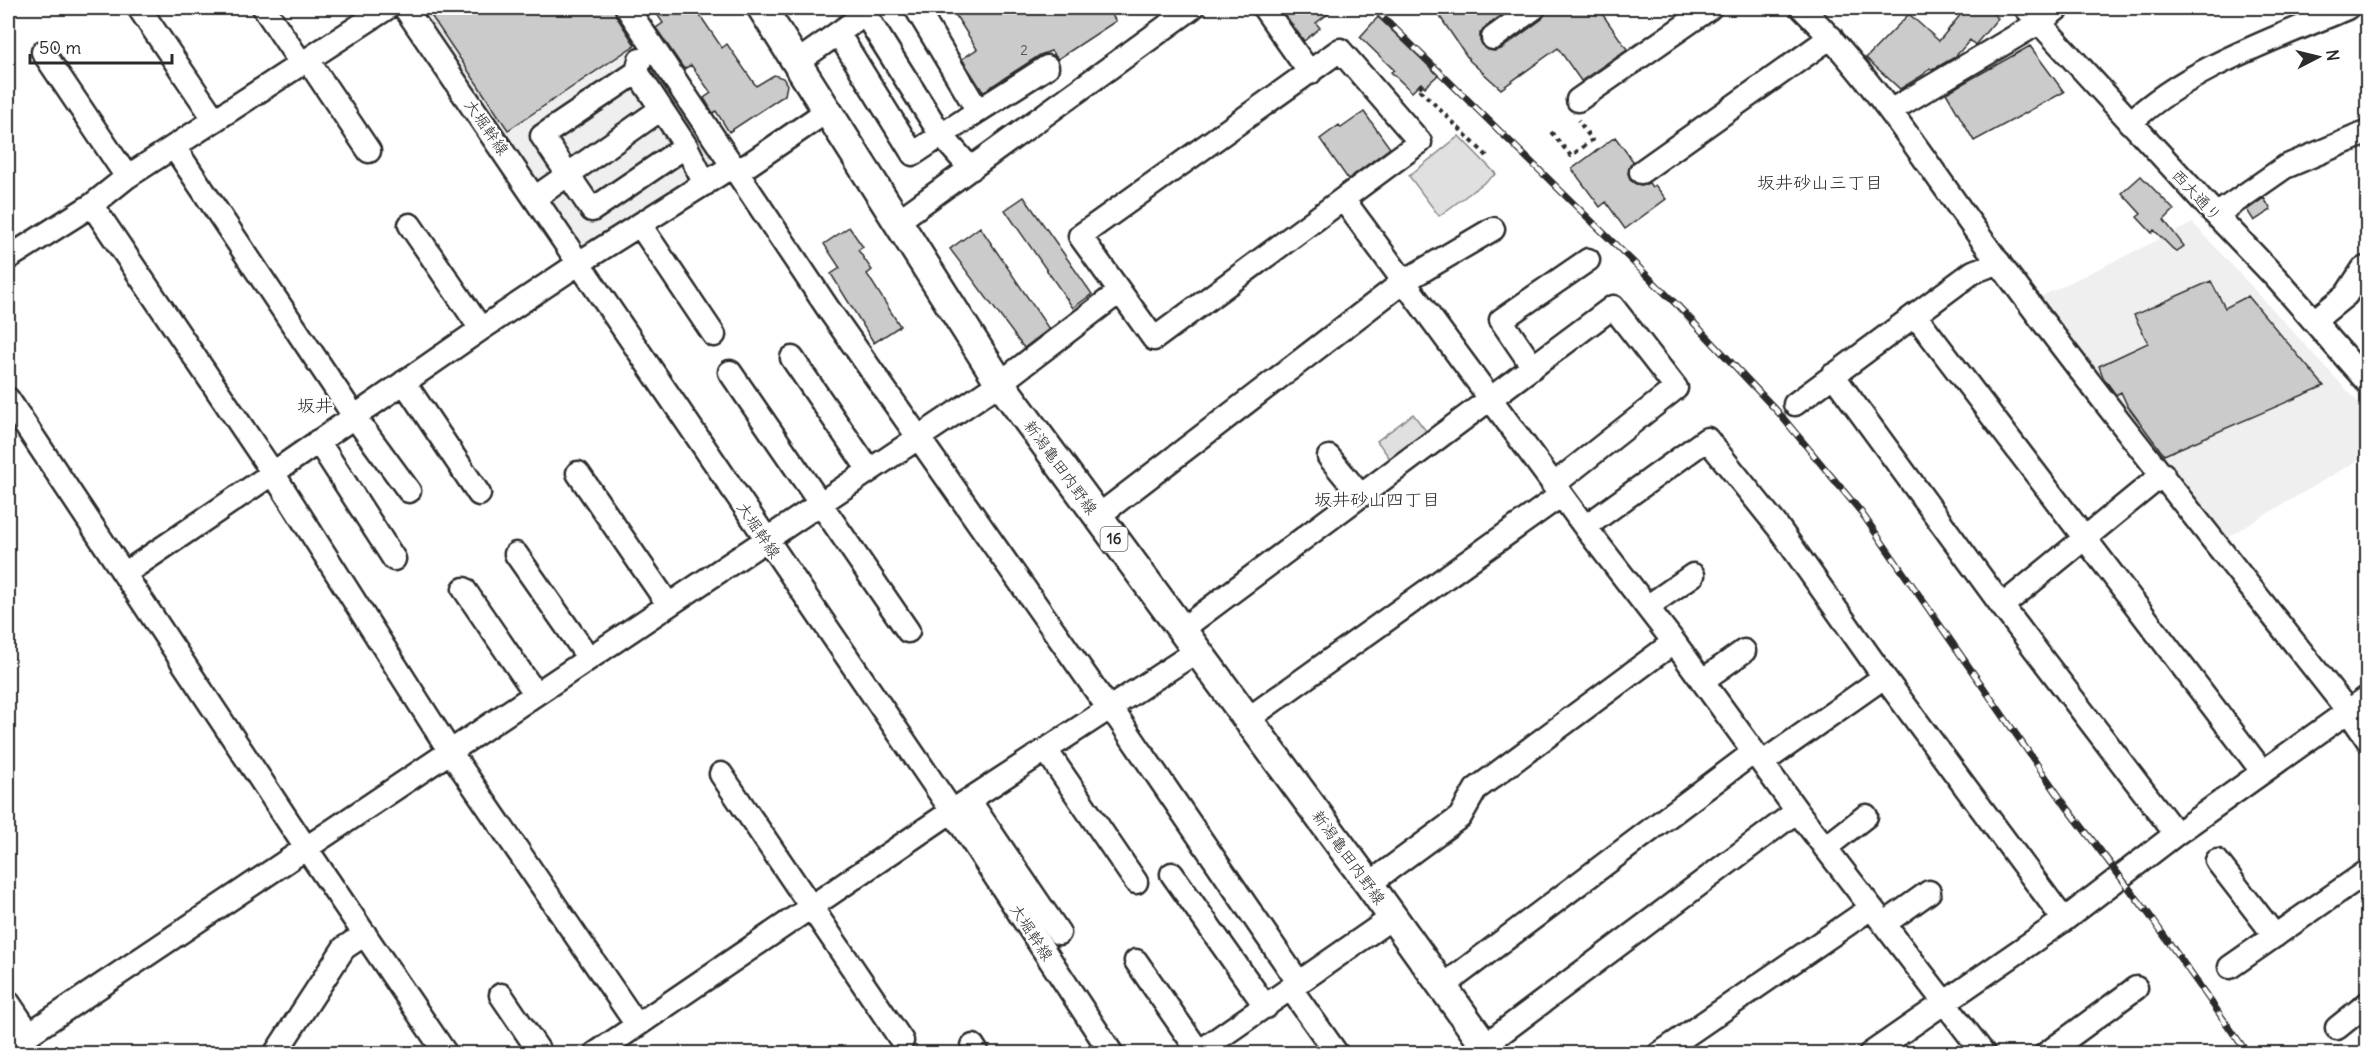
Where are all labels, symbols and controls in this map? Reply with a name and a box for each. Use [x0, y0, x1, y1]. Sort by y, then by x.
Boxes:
scale bar [30, 27, 172, 65]
north arrow [2288, 27, 2348, 87]
text: 50 m [39, 36, 81, 59]
house number: 2 [1020, 41, 1028, 59]
text: N [2322, 48, 2343, 62]
street label: 大堀幹線 [460, 95, 514, 159]
street label: 西大通り [2168, 165, 2226, 225]
district label: 坂井砂山三丁目 [1757, 171, 1883, 194]
district label: 坂井 [297, 394, 333, 417]
street label: 新潟亀田内野線 [1020, 416, 1102, 518]
district label: 坂井砂山四丁目 [1314, 488, 1440, 511]
street label: 大堀幹線 [733, 498, 785, 562]
road number: 16 [1100, 527, 1128, 551]
street label: 新潟亀田内野線 [1308, 806, 1390, 908]
street label: 大堀幹線 [1006, 900, 1058, 964]

